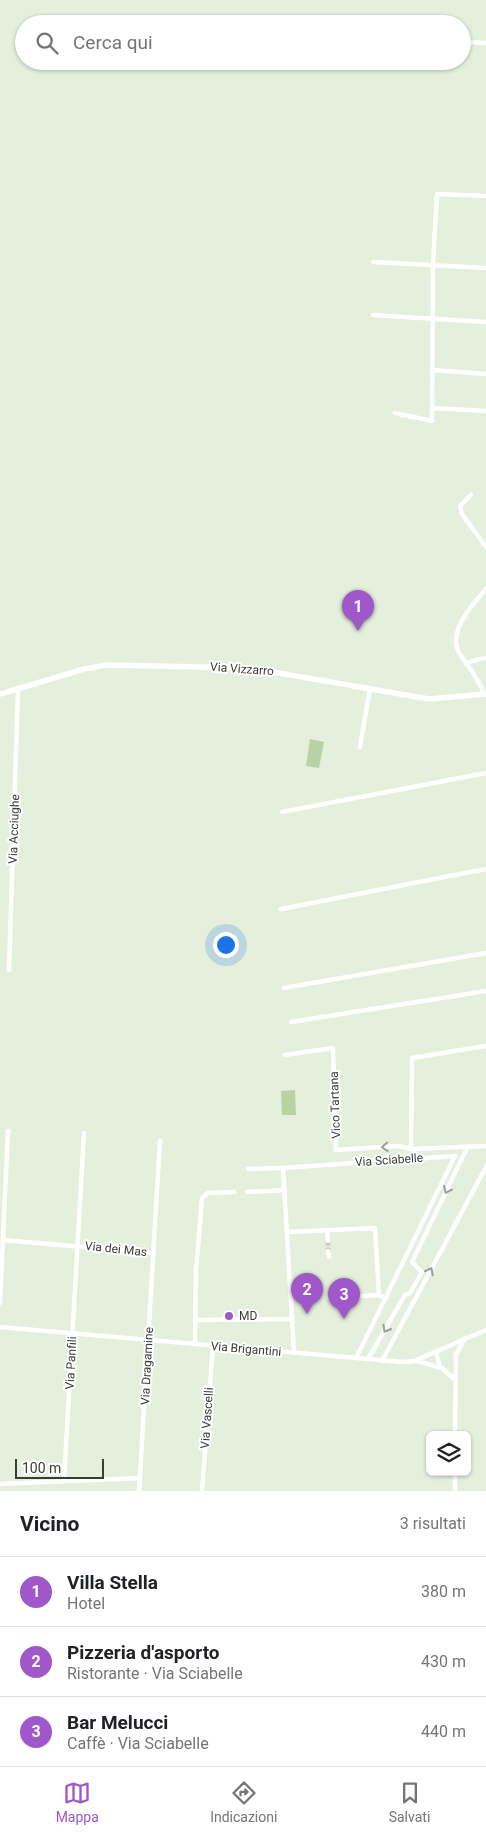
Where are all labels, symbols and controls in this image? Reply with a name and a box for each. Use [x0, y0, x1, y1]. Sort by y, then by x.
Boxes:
search box [15, 15, 471, 70]
icon: search [33, 29, 61, 57]
text: Cerca qui [73, 31, 153, 54]
pin: 1 [342, 590, 374, 631]
street label: Via Vizzarro [210, 660, 275, 678]
street label: Via Acciughe [6, 794, 22, 864]
your location [213, 932, 239, 958]
street label: Vico Tartana [327, 1071, 343, 1139]
one-way arrow [381, 1141, 389, 1152]
street label: Via Sciabelle [354, 1151, 424, 1169]
one-way arrow [442, 1185, 453, 1194]
street label: Via dei Mas [84, 1239, 148, 1259]
one-way arrow [423, 1268, 433, 1277]
pin: 2 [291, 1273, 323, 1314]
pin: 3 [328, 1278, 360, 1319]
place label: MD [239, 1309, 257, 1323]
marker: MD [223, 1310, 235, 1322]
one-way arrow [382, 1323, 392, 1332]
street label: Via Dragamine [138, 1327, 156, 1405]
street label: Via Panfili [63, 1336, 79, 1390]
street label: Via Brigantini [210, 1339, 282, 1359]
street label: Via Vascelli [198, 1387, 216, 1449]
map controls [426, 1431, 471, 1476]
button: layers [426, 1431, 471, 1476]
scale bar [15, 1456, 104, 1479]
text: 100 m [22, 1460, 61, 1476]
text: Vicino [20, 1512, 79, 1536]
text: 3 risultati [400, 1514, 466, 1533]
text: Villa Stella [67, 1571, 158, 1594]
text: 1 [31, 1582, 41, 1601]
text: 380 m [421, 1582, 466, 1601]
text: Hotel [67, 1594, 105, 1613]
text: Pizzeria d'asporto [67, 1641, 220, 1664]
text: 2 [31, 1652, 41, 1671]
text: 430 m [421, 1652, 466, 1671]
text: Ristorante · Via Sciabelle [67, 1664, 243, 1683]
text: Bar Melucci [67, 1711, 168, 1734]
text: 3 [31, 1722, 41, 1741]
text: 440 m [421, 1722, 466, 1741]
text: Caffè · Via Sciabelle [67, 1734, 209, 1753]
tab: Mappa [56, 1779, 99, 1825]
tab: Indicazioni [210, 1779, 277, 1825]
tab: Salvati [389, 1779, 430, 1825]

